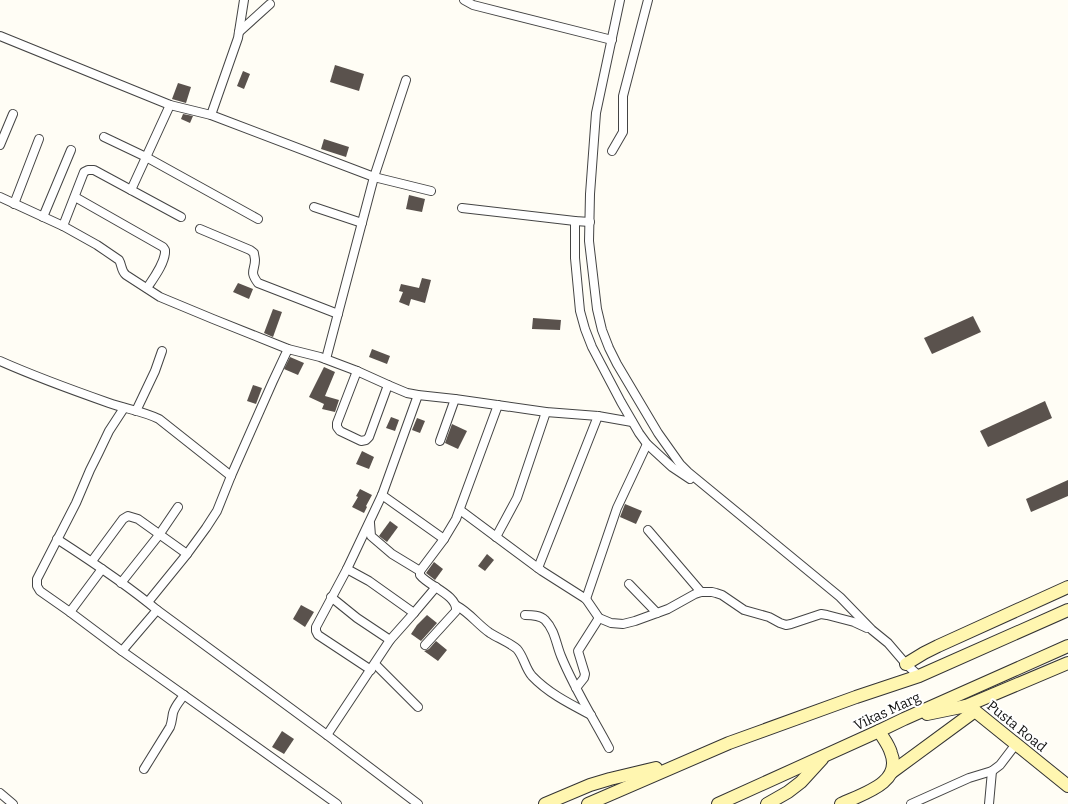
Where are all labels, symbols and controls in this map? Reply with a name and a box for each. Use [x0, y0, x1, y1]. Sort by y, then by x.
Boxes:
street label: Vikas Marg [851, 689, 923, 734]
street label: Pusta Road [983, 697, 1050, 756]

